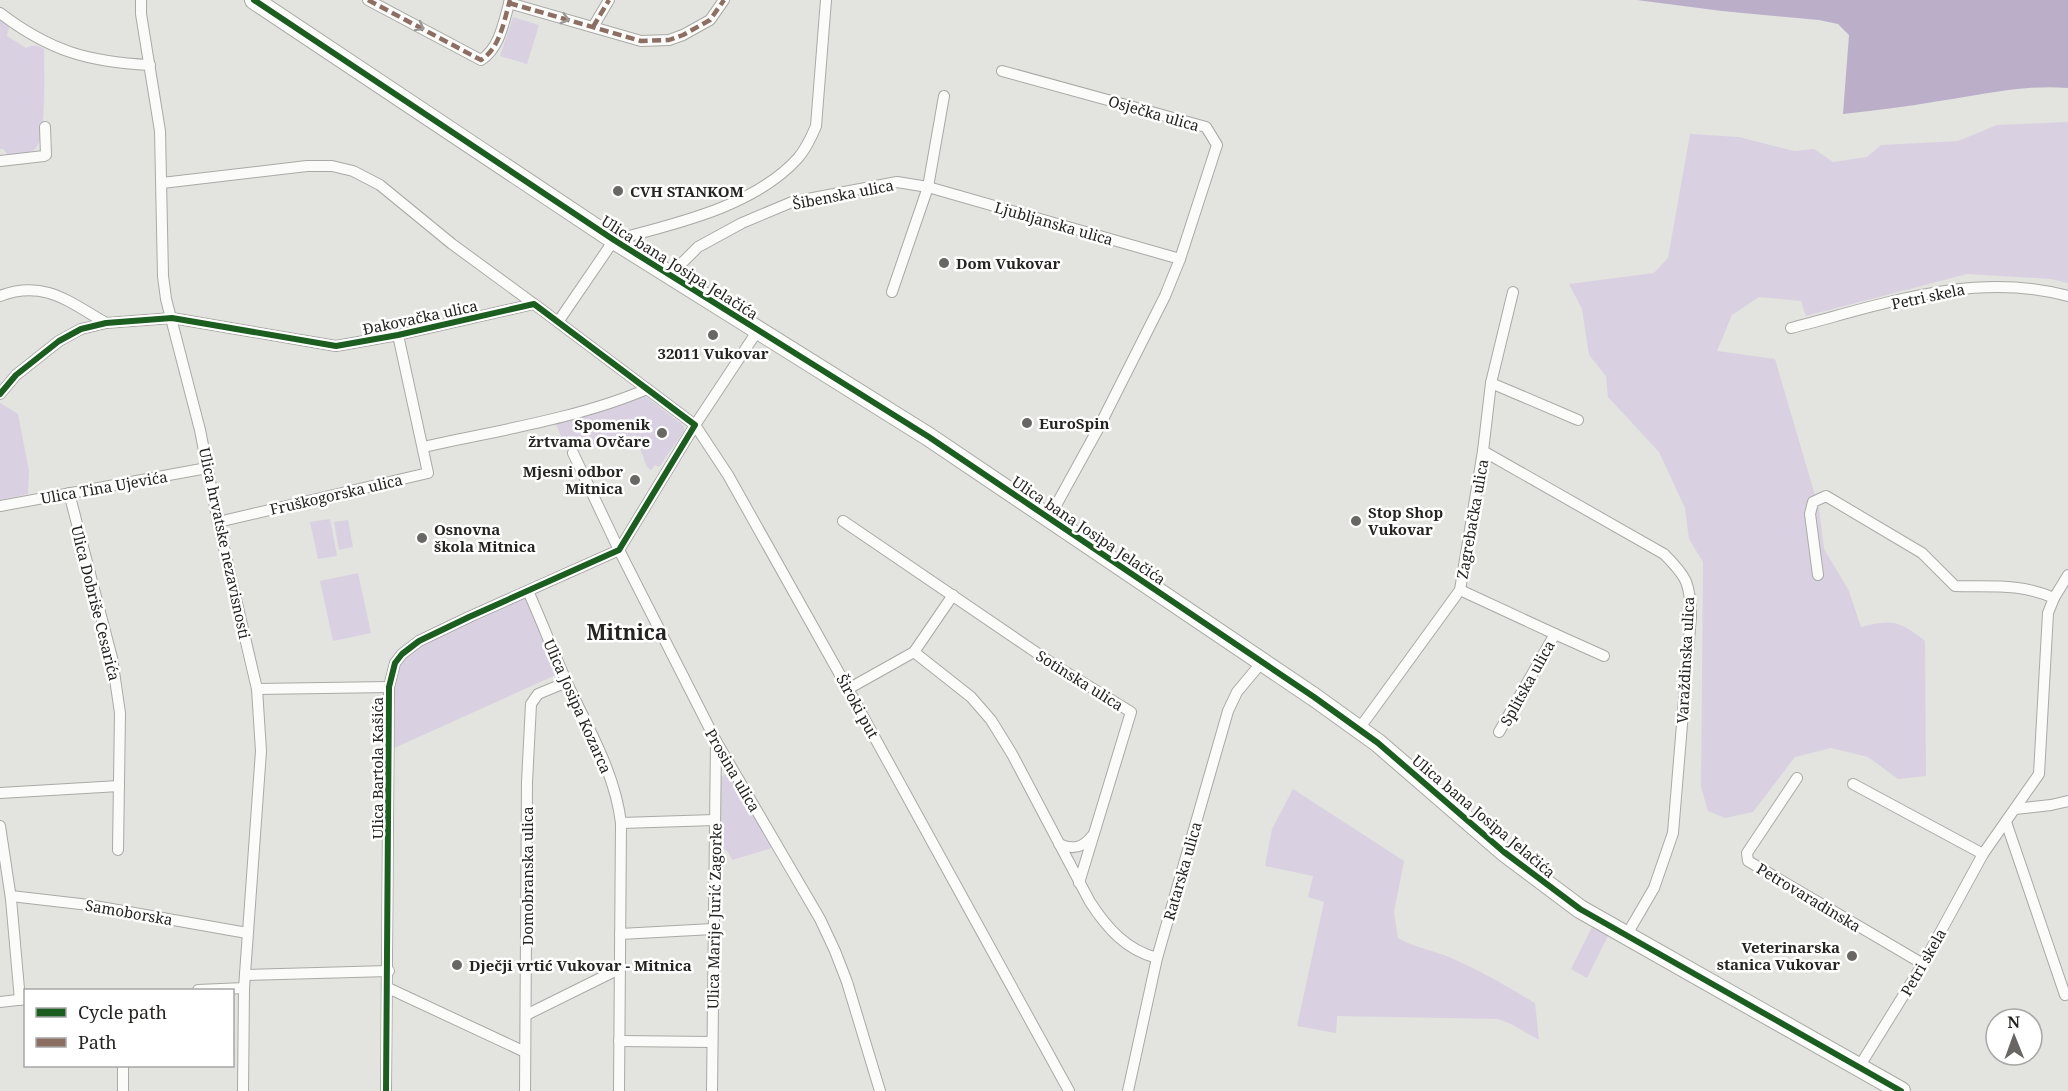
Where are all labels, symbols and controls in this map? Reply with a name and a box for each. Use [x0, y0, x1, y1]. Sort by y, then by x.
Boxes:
one-way arrow [560, 12, 570, 24]
one-way arrow [413, 20, 424, 31]
street label: Osječka ulica [1106, 90, 1202, 136]
street label: Šibenska ulica [791, 174, 895, 214]
place label: CVH STANKOM [630, 181, 744, 201]
marker: CVH STANKOM [611, 184, 625, 198]
street label: Ljubljanska ulica [992, 196, 1116, 250]
street label: Ulica bana Josipa Jelačića [598, 211, 762, 323]
place label: Dom Vukovar [956, 253, 1060, 273]
marker: Dom Vukovar [937, 256, 951, 270]
street label: Petri skela [1889, 278, 1967, 314]
street label: Đakovačka ulica [361, 295, 479, 339]
marker: 32011 Vukovar [706, 328, 720, 342]
place label: 32011 Vukovar [657, 343, 769, 363]
place label: EuroSpin [1039, 413, 1110, 433]
place label: Spomenik žrtvama Ovčare [528, 414, 650, 451]
marker: EuroSpin [1020, 416, 1034, 430]
marker: Spomenik žrtvama Ovčare [655, 426, 669, 440]
street label: Ulica hrvatske nezavisnosti [195, 445, 255, 641]
street label: Zagrebačka ulica [1452, 457, 1492, 581]
place label: Mjesni odbor Mitnica [523, 461, 623, 498]
street label: Ulica Tina Ujevića [39, 466, 169, 508]
street label: Fruškogorska ulica [268, 469, 404, 519]
street label: Ulica bana Josipa Jelačića [1008, 471, 1170, 589]
marker: Mjesni odbor Mitnica [628, 473, 642, 487]
place label: Stop Shop Vukovar [1368, 502, 1443, 539]
marker: Stop Shop Vukovar [1349, 514, 1363, 528]
place label: Osnovna škola Mitnica [434, 519, 536, 556]
street label: Ulica Dobriše Cesarića [67, 523, 125, 683]
marker: Osnovna škola Mitnica [415, 531, 429, 545]
street label: Varaždinska ulica [1672, 596, 1698, 724]
district label: Mitnica [587, 618, 667, 646]
street label: Ulica Josipa Kozarca [539, 636, 617, 776]
street label: Splitska ulica [1495, 637, 1559, 729]
street label: Sotinska ulica [1033, 645, 1127, 715]
street label: Široki put [832, 670, 884, 742]
street label: Ulica Bartola Kašića [367, 697, 387, 839]
street label: Prosina ulica [701, 725, 765, 815]
street label: Ulica bana Josipa Jelačića [1408, 750, 1560, 882]
street label: Domobranska ulica [517, 806, 537, 946]
street label: Ratarska ulica [1158, 819, 1206, 923]
street label: Ulica Marije Jurić Zagorke [702, 823, 726, 1009]
street label: Petrovaradinska [1753, 858, 1865, 936]
street label: Samoborska [84, 894, 174, 930]
street label: Petri skela [1896, 925, 1950, 999]
place label: Veterinarska stanica Vukovar [1717, 937, 1840, 974]
marker: Veterinarska stanica Vukovar [1845, 949, 1859, 963]
place label: Dječji vrtić Vukovar - Mitnica [469, 955, 692, 975]
marker: Dječji vrtić Vukovar - Mitnica [450, 958, 464, 972]
legend [24, 989, 234, 1067]
text: Cycle path [78, 1000, 167, 1024]
north arrow [1984, 1007, 2044, 1067]
text: N [2007, 1011, 2021, 1033]
text: Path [78, 1030, 117, 1054]

